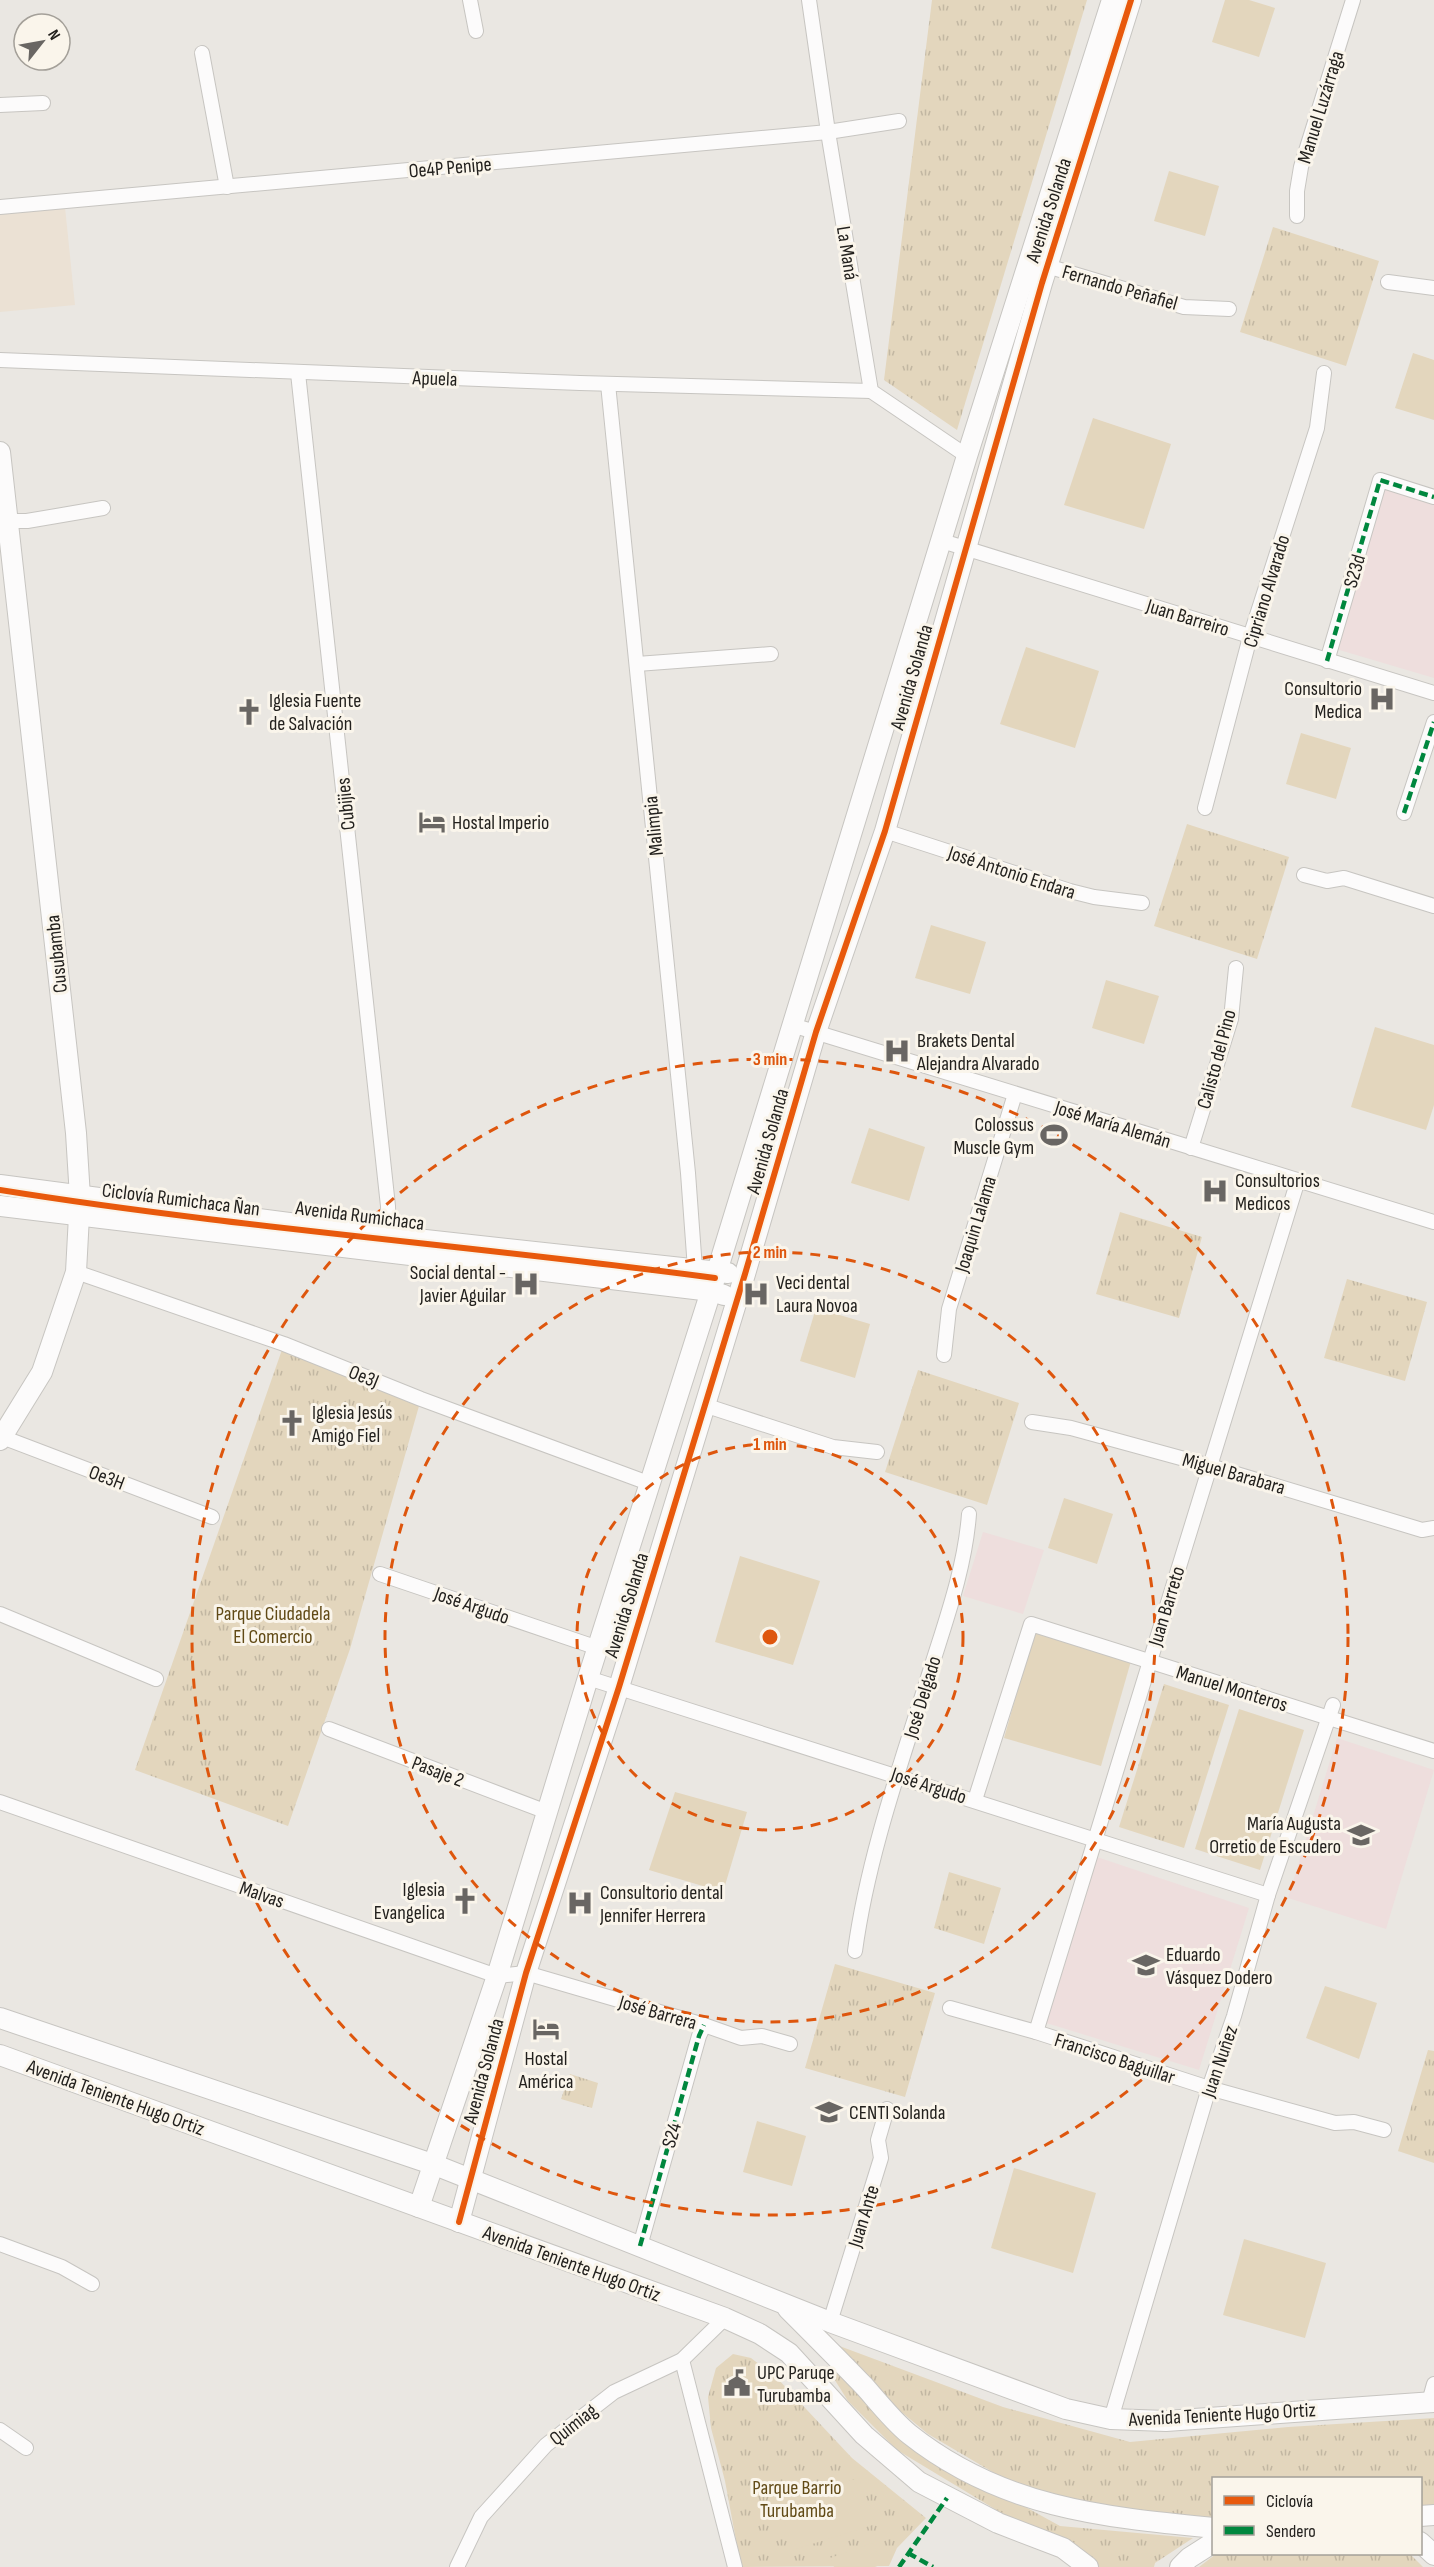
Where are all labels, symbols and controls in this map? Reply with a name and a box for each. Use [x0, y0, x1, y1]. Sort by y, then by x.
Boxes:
north arrow [12, 12, 72, 72]
text: N [43, 26, 64, 44]
street label: Manuel Luzárraga [1292, 48, 1349, 166]
street label: Oe4P Penipe [408, 152, 492, 184]
street label: Avenida Solanda [1020, 155, 1077, 266]
street label: La Maná [831, 225, 863, 282]
street label: Fernando Peñafiel [1059, 260, 1180, 316]
street label: Apuela [411, 366, 458, 392]
street label: Cipriano Alvarado [1238, 532, 1295, 650]
street label: S23d [1339, 552, 1371, 591]
street label: Juan Barreiro [1143, 594, 1232, 642]
street label: Avenida Solanda [885, 622, 938, 734]
place label: Consultorio Medica [1284, 677, 1362, 724]
hospital icon: Consultorio Medica [1367, 684, 1397, 714]
place label: Iglesia Fuente de Salvación [269, 689, 361, 736]
church icon: Iglesia Fuente de Salvación [234, 697, 264, 727]
street label: Cubijies [331, 777, 361, 831]
street label: Malimpia [639, 795, 669, 857]
hotel icon: Hostal Imperio [417, 807, 447, 837]
place label: Hostal Imperio [452, 811, 549, 835]
street label: José Antonio Endara [944, 841, 1078, 905]
street label: Cusubamba [41, 914, 73, 994]
street label: Calisto del Pino [1192, 1007, 1242, 1112]
place label: Brakets Dental Alejandra Alvarado [916, 1029, 1040, 1076]
hospital icon: Brakets Dental Alejandra Alvarado [882, 1036, 912, 1066]
text: 3 min [753, 1049, 787, 1070]
street label: Avenida Solanda [741, 1086, 794, 1198]
street label: José María Alemán [1051, 1096, 1174, 1154]
place label: Colossus Muscle Gym [953, 1113, 1034, 1160]
sports icon: Colossus Muscle Gym [1039, 1120, 1069, 1150]
place label: Consultorios Medicos [1235, 1169, 1320, 1216]
street label: Joaquin Lalama [950, 1173, 1002, 1276]
hospital icon: Consultorios Medicos [1200, 1176, 1230, 1206]
street label: Ciclovía Rumichaca Ñan [100, 1178, 261, 1222]
street label: Avenida Rumichaca [293, 1196, 426, 1236]
text: 2 min [753, 1242, 787, 1263]
place label: Social dental - Javier Aguilar [410, 1261, 506, 1308]
hospital icon: Social dental - Javier Aguilar [511, 1269, 541, 1299]
place label: Veci dental Laura Novoa [776, 1271, 858, 1318]
hospital icon: Veci dental Laura Novoa [741, 1279, 771, 1309]
street label: Oe3J [345, 1360, 382, 1394]
place label: Iglesia Jesús Amigo Fiel [311, 1401, 392, 1448]
church icon: Iglesia Jesús Amigo Fiel [277, 1408, 307, 1438]
text: 1 min [753, 1434, 787, 1455]
street label: Miguel Barabara [1180, 1448, 1288, 1500]
street label: Oe3H [85, 1460, 128, 1496]
street label: Avenida Solanda [599, 1550, 654, 1662]
street label: Juan Barreto [1143, 1564, 1190, 1650]
street label: José Argudo [430, 1582, 512, 1630]
park label: Parque Ciudadela El Comercio [216, 1602, 330, 1649]
centre of rings [760, 1627, 780, 1647]
street label: José Delgado [899, 1653, 947, 1742]
street label: Manuel Monteros [1173, 1661, 1290, 1717]
street label: Pasaje 2 [408, 1751, 467, 1793]
street label: José Argudo [887, 1762, 969, 1809]
place label: María Augusta Orretio de Escudero [1209, 1812, 1341, 1859]
school or university icon: María Augusta Orretio de Escudero [1346, 1820, 1376, 1850]
street label: Malvas [236, 1876, 287, 1914]
place label: Iglesia Evangelica [374, 1878, 445, 1925]
place label: Consultorio dental Jennifer Herrera [599, 1881, 723, 1928]
church icon: Iglesia Evangelica [450, 1886, 480, 1916]
hospital icon: Consultorio dental Jennifer Herrera [565, 1888, 595, 1918]
place label: Eduardo Vásquez Dodero [1166, 1943, 1273, 1990]
school or university icon: Eduardo Vásquez Dodero [1131, 1950, 1161, 1980]
street label: José Barrera [615, 1990, 699, 2035]
hotel icon: Hostal América [531, 2014, 561, 2044]
street label: Avenida Solanda [458, 2016, 510, 2128]
street label: Juan Nuñez [1196, 2022, 1243, 2101]
street label: Francisco Baguillar [1051, 2028, 1178, 2090]
place label: Hostal América [518, 2047, 573, 2094]
street label: Avenida Teniente Hugo Ortiz [23, 2054, 208, 2141]
school or university icon: CENTI Solanda [814, 2097, 844, 2127]
place label: CENTI Solanda [849, 2101, 945, 2125]
street label: S24 [657, 2120, 687, 2151]
street label: Juan Ante [843, 2182, 885, 2251]
street label: Avenida Teniente Hugo Ortiz [479, 2220, 664, 2307]
place label: UPC Paruqe Turubamba [757, 2361, 835, 2408]
public building icon: UPC Paruqe Turubamba [722, 2368, 752, 2398]
street label: Avenida Teniente Hugo Ortiz [1127, 2398, 1316, 2432]
street label: Quimiag [545, 2399, 602, 2451]
park label: Parque Barrio Turubamba [752, 2476, 842, 2523]
legend [1212, 2477, 1422, 2555]
text: Ciclovía [1266, 2491, 1313, 2512]
text: Sendero [1266, 2521, 1316, 2542]

